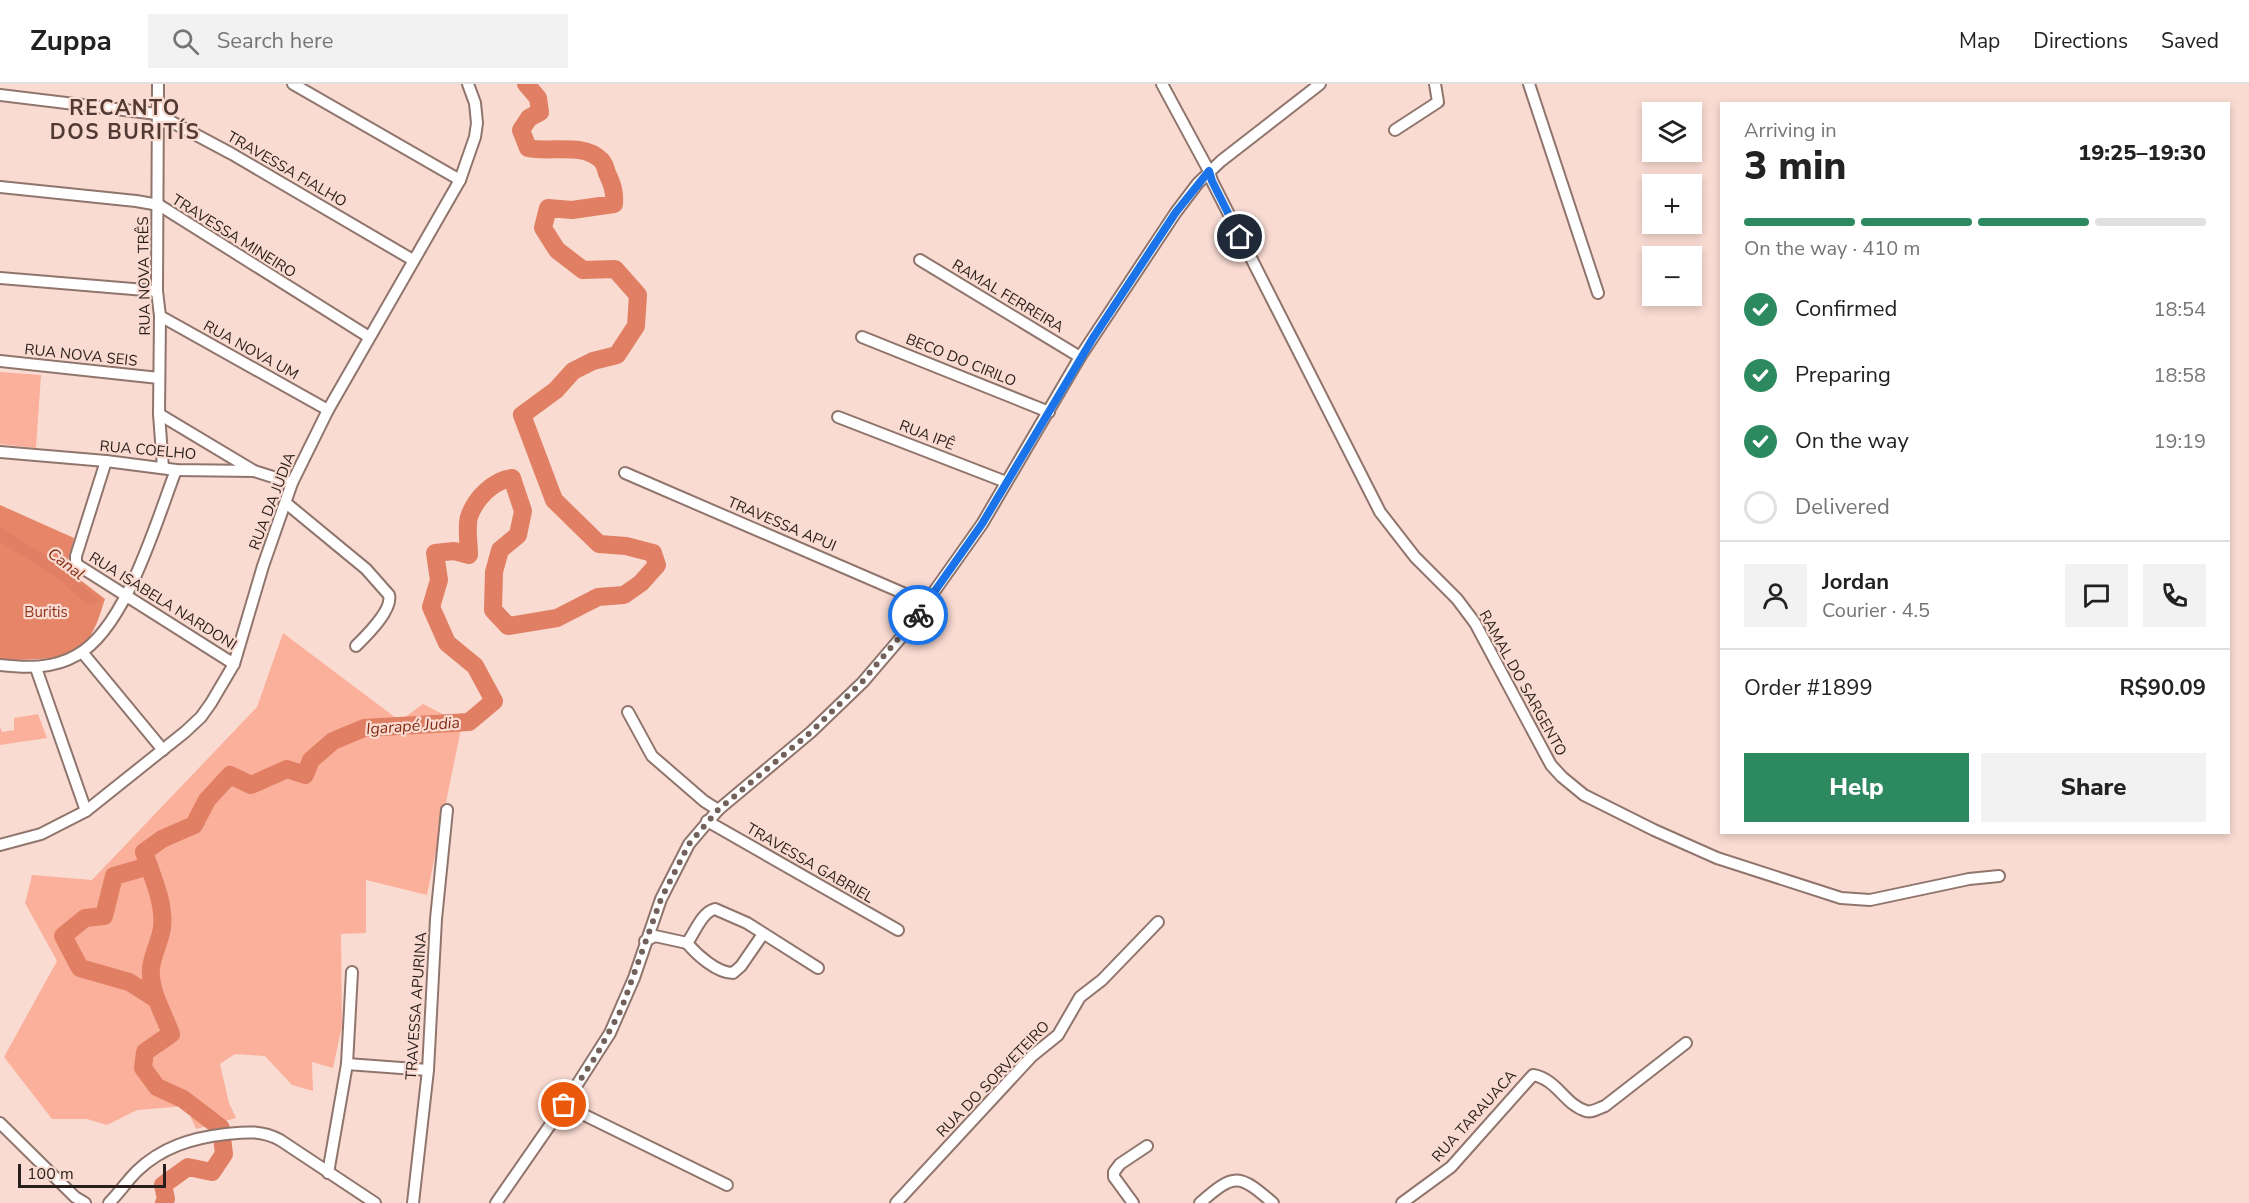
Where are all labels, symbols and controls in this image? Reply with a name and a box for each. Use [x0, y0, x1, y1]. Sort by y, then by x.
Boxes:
search box [148, 14, 568, 68]
text: Zuppa [30, 22, 112, 60]
icon: search [169, 25, 202, 58]
text: Search here [217, 26, 333, 56]
text: Map [1959, 27, 2000, 55]
text: Directions [2033, 27, 2128, 55]
text: Saved [2161, 27, 2219, 55]
district label: RECANTO DOS BURITÍS [50, 94, 200, 146]
map controls [1642, 102, 1702, 306]
button: layers [1642, 102, 1702, 162]
text: Arriving in [1744, 117, 1837, 144]
street label: TRAVESSA FIALHO [223, 127, 351, 211]
text: 19:25–19:30 [2078, 138, 2206, 168]
text: 3 min [1744, 140, 1847, 193]
button: + [1642, 174, 1702, 234]
street label: TRAVESSA MINEIRO [168, 190, 300, 282]
pin [1214, 211, 1265, 262]
street label: RUA NOVA TRÊS [133, 216, 155, 336]
icon: home [1223, 220, 1256, 253]
text: On the way · 410 m [1744, 235, 1920, 262]
button: − [1642, 246, 1702, 306]
street label: RAMAL FERREIRA [948, 255, 1068, 337]
icon: check [1744, 293, 1777, 326]
text: Confirmed [1795, 294, 1897, 324]
text: 18:54 [2153, 296, 2206, 323]
street label: RUA NOVA UM [200, 316, 302, 384]
street label: BECO DO CIRILO [903, 329, 1019, 391]
street label: RUA NOVA SEIS [24, 339, 138, 371]
icon: check [1744, 359, 1777, 392]
text: Preparing [1795, 360, 1891, 390]
text: 18:58 [2153, 362, 2206, 389]
street label: RUA IPÊ [896, 415, 958, 455]
icon: check [1744, 425, 1777, 458]
text: On the way [1795, 426, 1909, 456]
text: 19:19 [2153, 428, 2206, 455]
street label: RUA COELHO [99, 436, 197, 464]
street label: RUA DA JUDIA [244, 449, 300, 553]
street label: TRAVESSA APUI [725, 492, 839, 556]
text: Delivered [1795, 492, 1890, 522]
water label: Canal [43, 543, 89, 585]
street label: RUA ISABELA NARDONI [85, 547, 241, 655]
button: person [1744, 564, 1807, 627]
button: chat [2065, 564, 2128, 627]
button: phone [2143, 564, 2206, 627]
text: Jordan [1822, 567, 1889, 597]
courier [888, 585, 948, 645]
text: Courier · 4.5 [1822, 597, 1930, 624]
icon: bike [902, 599, 935, 632]
park label: Buritis [24, 602, 68, 622]
street label: RAMAL DO SARGENTO [1475, 607, 1571, 759]
text: Order #1899 [1744, 673, 1873, 703]
text: R$90.09 [2119, 673, 2206, 703]
water label: Igarapé Judia [365, 712, 461, 740]
button: Help [1744, 753, 1969, 822]
button: Share [1981, 753, 2206, 822]
street label: TRAVESSA GABRIEL [743, 818, 877, 908]
street label: TRAVESSA APURINA [401, 931, 431, 1081]
street label: RUA DO SORVETEIRO [932, 1016, 1054, 1142]
street label: RUA TARAUACA [1427, 1066, 1521, 1166]
pin [538, 1079, 589, 1130]
icon: bag [547, 1088, 580, 1121]
scale bar [18, 1161, 166, 1188]
text: 100 m [27, 1163, 74, 1185]

